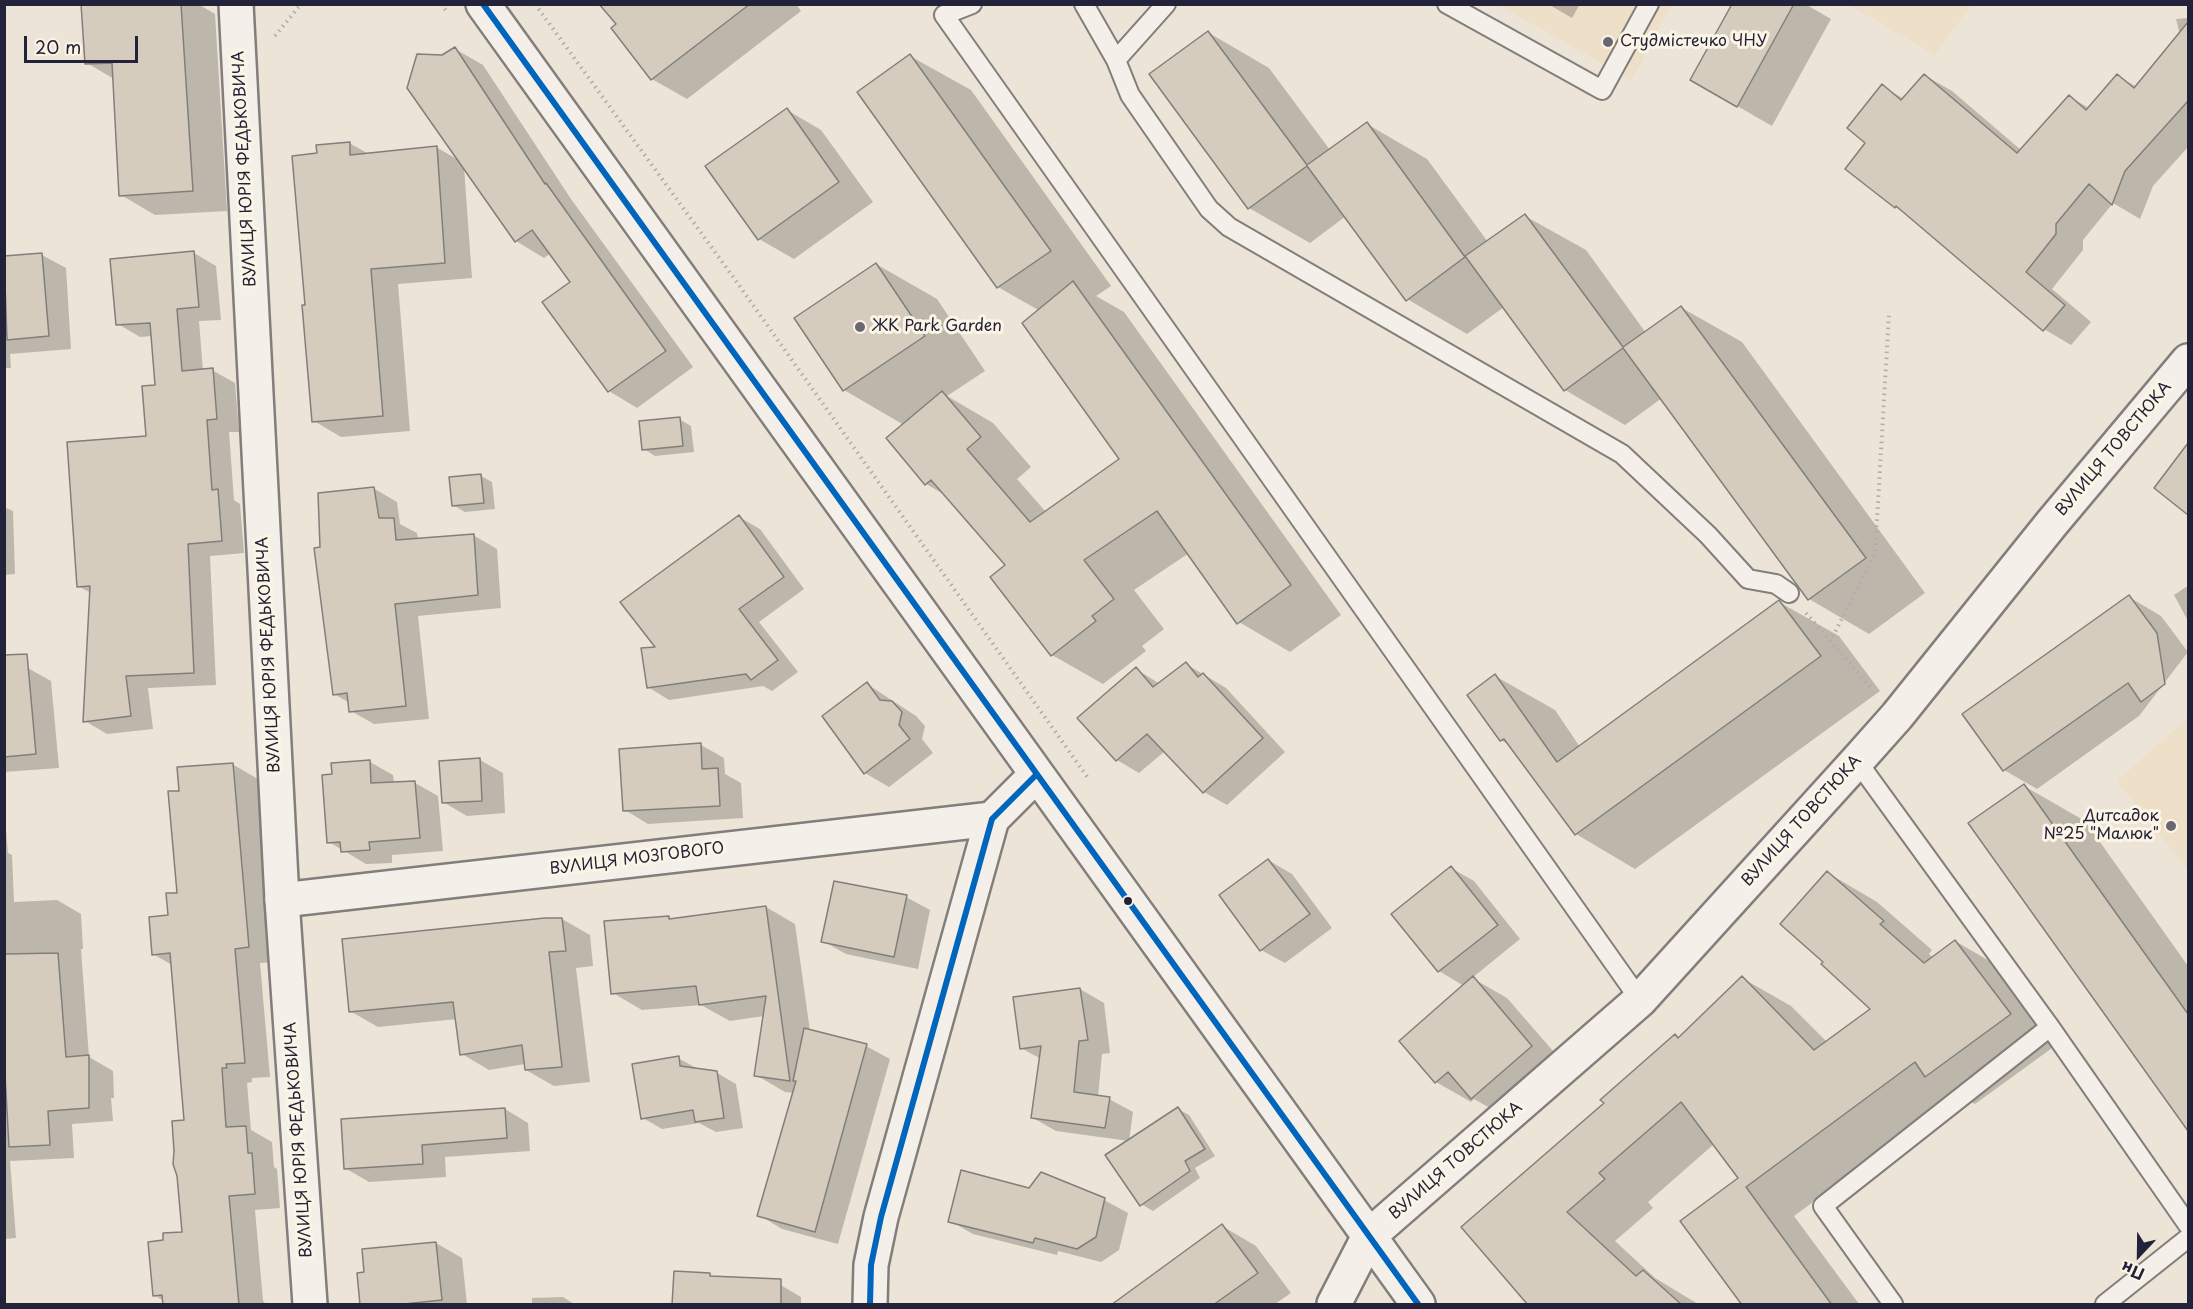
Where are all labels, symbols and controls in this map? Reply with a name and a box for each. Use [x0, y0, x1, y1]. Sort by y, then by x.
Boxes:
scale bar [27, 24, 141, 62]
place label: Студмістечко ЧНУ [1620, 32, 1767, 52]
text: 20 m [35, 33, 81, 60]
marker: Студмістечко ЧНУ [1601, 35, 1615, 49]
street label: ВУЛИЦЯ ЮРІЯ ФЕДЬКОВИЧА [229, 50, 261, 288]
place label: ЖК Park Garden [872, 317, 1002, 337]
marker: ЖК Park Garden [853, 320, 867, 334]
street label: ВУЛИЦЯ ТОВСТЮКА [2052, 378, 2176, 520]
street label: ВУЛИЦЯ ЮРІЯ ФЕДЬКОВИЧА [253, 536, 285, 774]
street label: ВУЛИЦЯ ТОВСТЮКА [1738, 752, 1866, 890]
place label: Дитсадок №25 "Малюк" [2043, 807, 2159, 845]
marker: Дитсадок №25 "Малюк" [2164, 819, 2178, 833]
street label: ВУЛИЦЯ МОЗГОВОГО [549, 839, 725, 879]
unlabelled marker [1122, 895, 1134, 907]
street label: ВУЛИЦЯ ЮРІЯ ФЕДЬКОВИЧА [281, 1021, 317, 1259]
street label: ВУЛИЦЯ ТОВСТЮКА [1386, 1098, 1526, 1224]
north arrow [2109, 1225, 2169, 1285]
text: Пн [2117, 1256, 2148, 1287]

